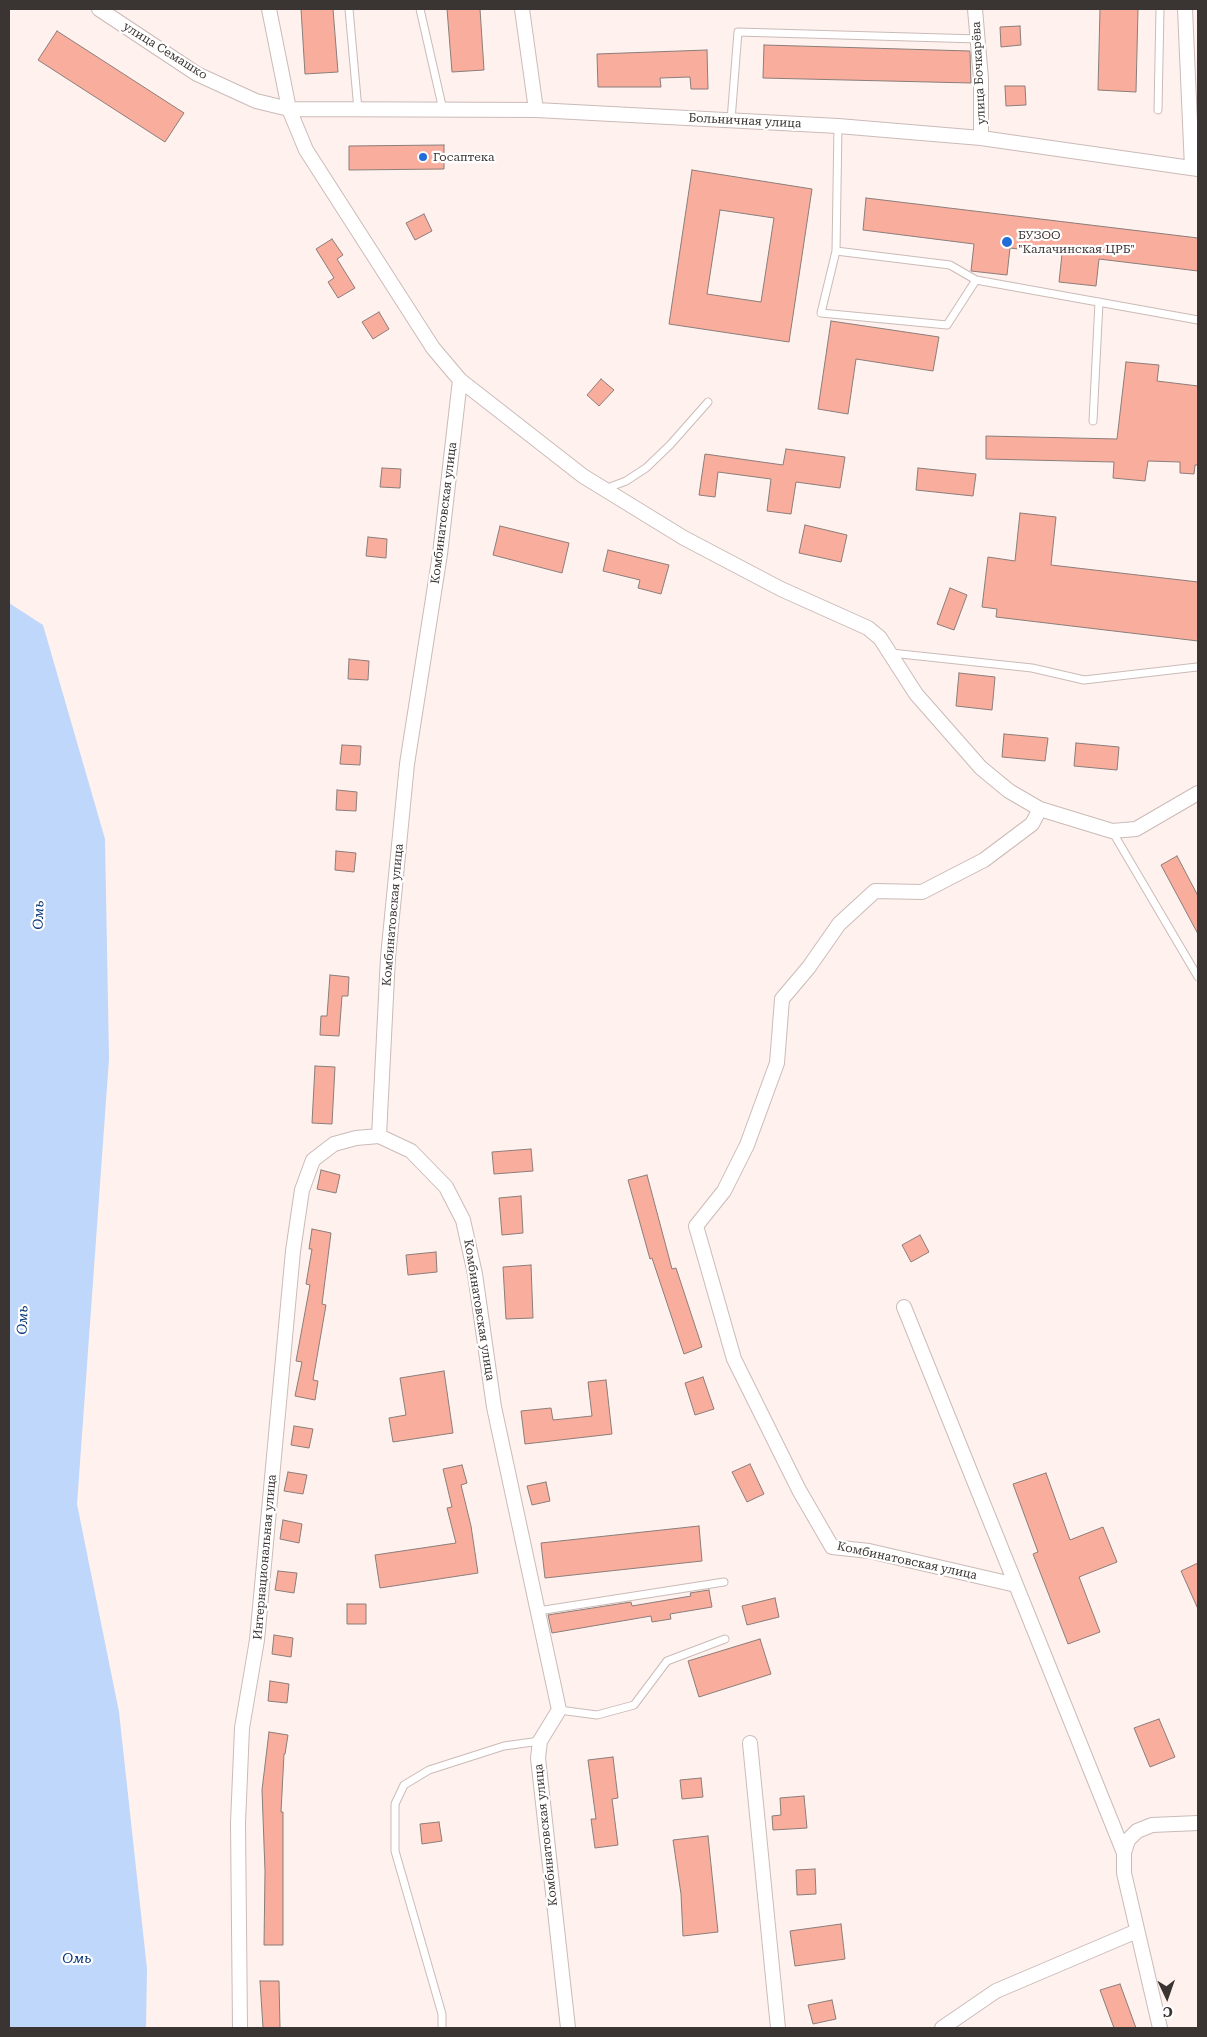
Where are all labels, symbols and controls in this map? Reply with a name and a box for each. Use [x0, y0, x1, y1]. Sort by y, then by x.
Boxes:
street label: улица Семашко [120, 19, 210, 83]
street label: улица Бочкарёва [969, 21, 989, 125]
street label: Больничная улица [688, 111, 802, 131]
place label: Госаптека [433, 150, 495, 164]
marker: Госаптека [417, 151, 429, 163]
place label: БУЗОО "Калачинская ЦРБ" [1018, 228, 1135, 256]
marker: БУЗОО "Калачинская ЦРБ" [1000, 235, 1014, 249]
street label: Комбинатовская улица [428, 441, 460, 585]
street label: Комбинатовская улица [380, 843, 406, 987]
water label: Омь [30, 900, 48, 930]
street label: Комбинатовская улица [461, 1238, 497, 1382]
water label: Омь [14, 1305, 32, 1335]
street label: Интернациональная улица [251, 1474, 279, 1640]
street label: Комбинатовская улица [836, 1539, 978, 1583]
street label: Комбинатовская улица [531, 1763, 561, 1907]
water label: Омь [62, 1951, 92, 1967]
north arrow [1142, 1972, 1192, 2022]
text: С [1162, 2004, 1173, 2020]

